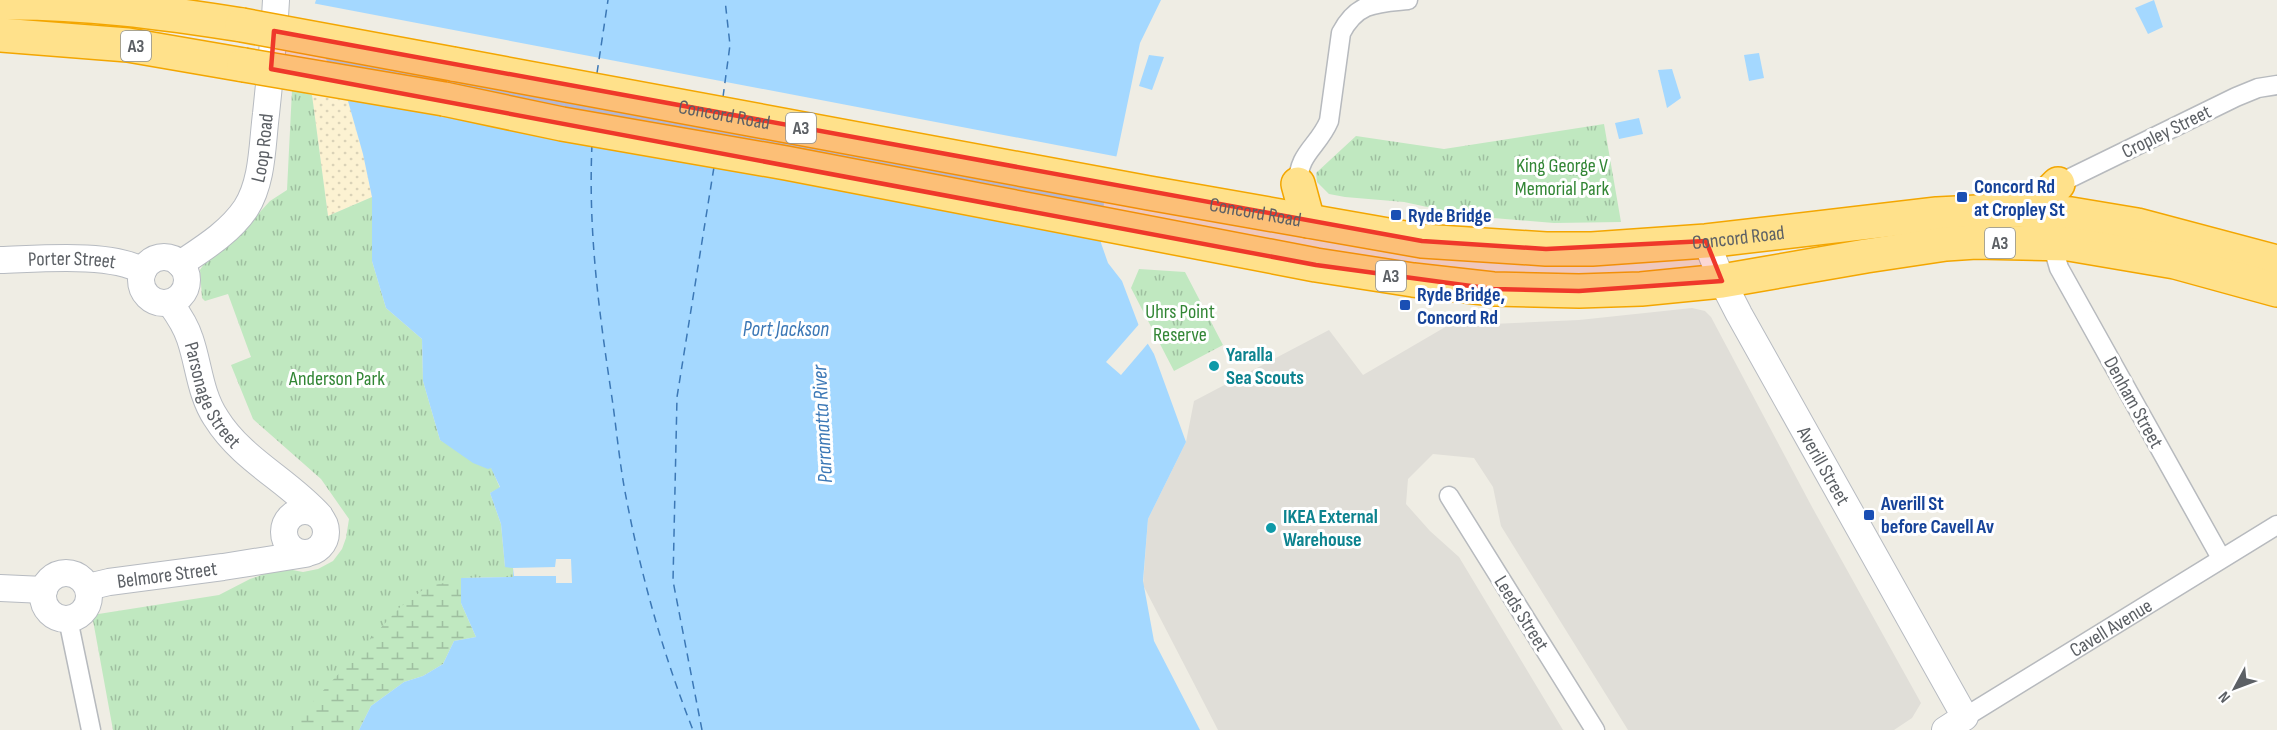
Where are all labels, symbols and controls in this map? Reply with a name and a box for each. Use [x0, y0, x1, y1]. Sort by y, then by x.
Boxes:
road number: A3 [121, 31, 151, 61]
street label: Concord Road [676, 95, 772, 136]
street label: Cropley Street [2118, 100, 2215, 164]
street label: Loop Road [246, 112, 279, 185]
road number: A3 [786, 113, 816, 143]
park label: King George V Memorial Park [1515, 154, 1610, 201]
place label: Concord Rd at Cropley St [1974, 175, 2065, 222]
marker: Concord Rd at Cropley St [1955, 190, 1969, 204]
street label: Concord Road [1208, 193, 1303, 233]
place label: Ryde Bridge [1408, 204, 1491, 228]
marker: Ryde Bridge [1389, 208, 1403, 222]
street label: Concord Road [1691, 221, 1786, 255]
road number: A3 [1985, 228, 2015, 258]
street label: Porter Street [27, 247, 118, 274]
road number: A3 [1376, 261, 1406, 291]
place label: Ryde Bridge, Concord Rd [1417, 283, 1505, 330]
marker: Ryde Bridge, Concord Rd [1398, 298, 1412, 312]
park label: Uhrs Point Reserve [1145, 300, 1215, 347]
water label: Port Jackson [743, 317, 829, 342]
street label: Parsonage Street [179, 339, 245, 454]
place label: Yaralla Sea Scouts [1226, 343, 1304, 390]
street label: Denham Street [2098, 353, 2168, 452]
marker: Yaralla Sea Scouts [1207, 359, 1221, 373]
water label: Parramatta River [807, 363, 838, 484]
park label: Anderson Park [288, 367, 385, 391]
street label: Averill Street [1791, 422, 1855, 510]
place label: Averill St before Cavell Av [1880, 492, 1995, 539]
place label: IKEA External Warehouse [1283, 505, 1378, 552]
marker: Averill St before Cavell Av [1862, 508, 1876, 522]
marker: IKEA External Warehouse [1264, 521, 1278, 535]
street label: Belmore Street [116, 557, 219, 594]
street label: Leeds Street [1489, 571, 1554, 656]
street label: Cavell Avenue [2066, 594, 2157, 663]
north arrow [2205, 658, 2265, 718]
text: N [2215, 687, 2235, 706]

